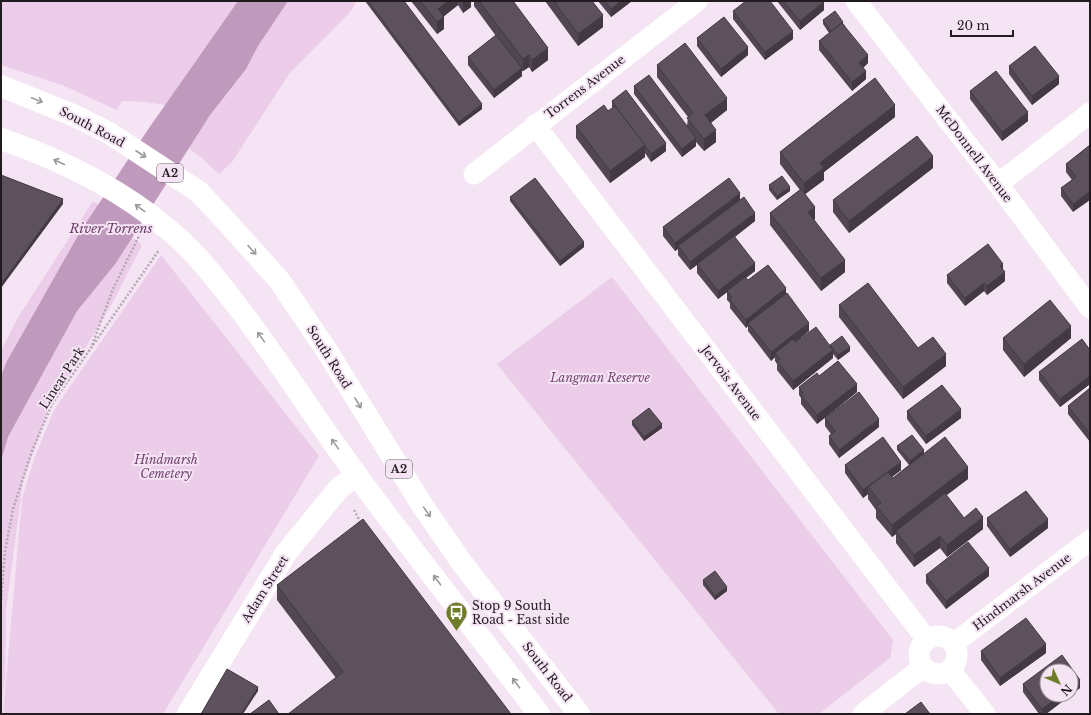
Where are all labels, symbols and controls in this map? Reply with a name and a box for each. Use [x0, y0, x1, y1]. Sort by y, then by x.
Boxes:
scale bar [951, 12, 1013, 38]
text: 20 m [957, 18, 989, 33]
street label: Torrens Avenue [542, 51, 628, 122]
one-way arrow [31, 97, 43, 105]
street label: McDonnell Avenue [933, 102, 1016, 205]
street label: South Road [57, 103, 127, 150]
one-way arrow [135, 150, 146, 158]
one-way arrow [53, 158, 65, 165]
road number: A2 [157, 164, 183, 182]
one-way arrow [135, 204, 146, 212]
water label: River Torrens [69, 220, 152, 237]
one-way arrow [248, 245, 257, 255]
street label: South Road [304, 322, 355, 391]
one-way arrow [257, 332, 265, 343]
street label: Jervois Avenue [697, 341, 765, 423]
street label: Linear Park [36, 343, 88, 412]
park label: Langman Reserve [549, 370, 650, 385]
one-way arrow [354, 397, 362, 408]
one-way arrow [331, 439, 339, 450]
park label: Hindmarsh Cemetery [133, 452, 198, 481]
road number: A2 [386, 460, 412, 478]
one-way arrow [423, 507, 431, 518]
street label: Hindmarsh Avenue [970, 550, 1074, 633]
street label: Adam Street [237, 552, 291, 626]
one-way arrow [432, 574, 441, 585]
place label: Stop 9 South Road - East side [472, 598, 570, 627]
bus stop icon: Stop 9 South Road - East side [444, 600, 470, 633]
street label: South Road [519, 639, 575, 705]
north arrow [1039, 663, 1079, 703]
one-way arrow [511, 678, 520, 689]
text: N [1057, 681, 1075, 699]

